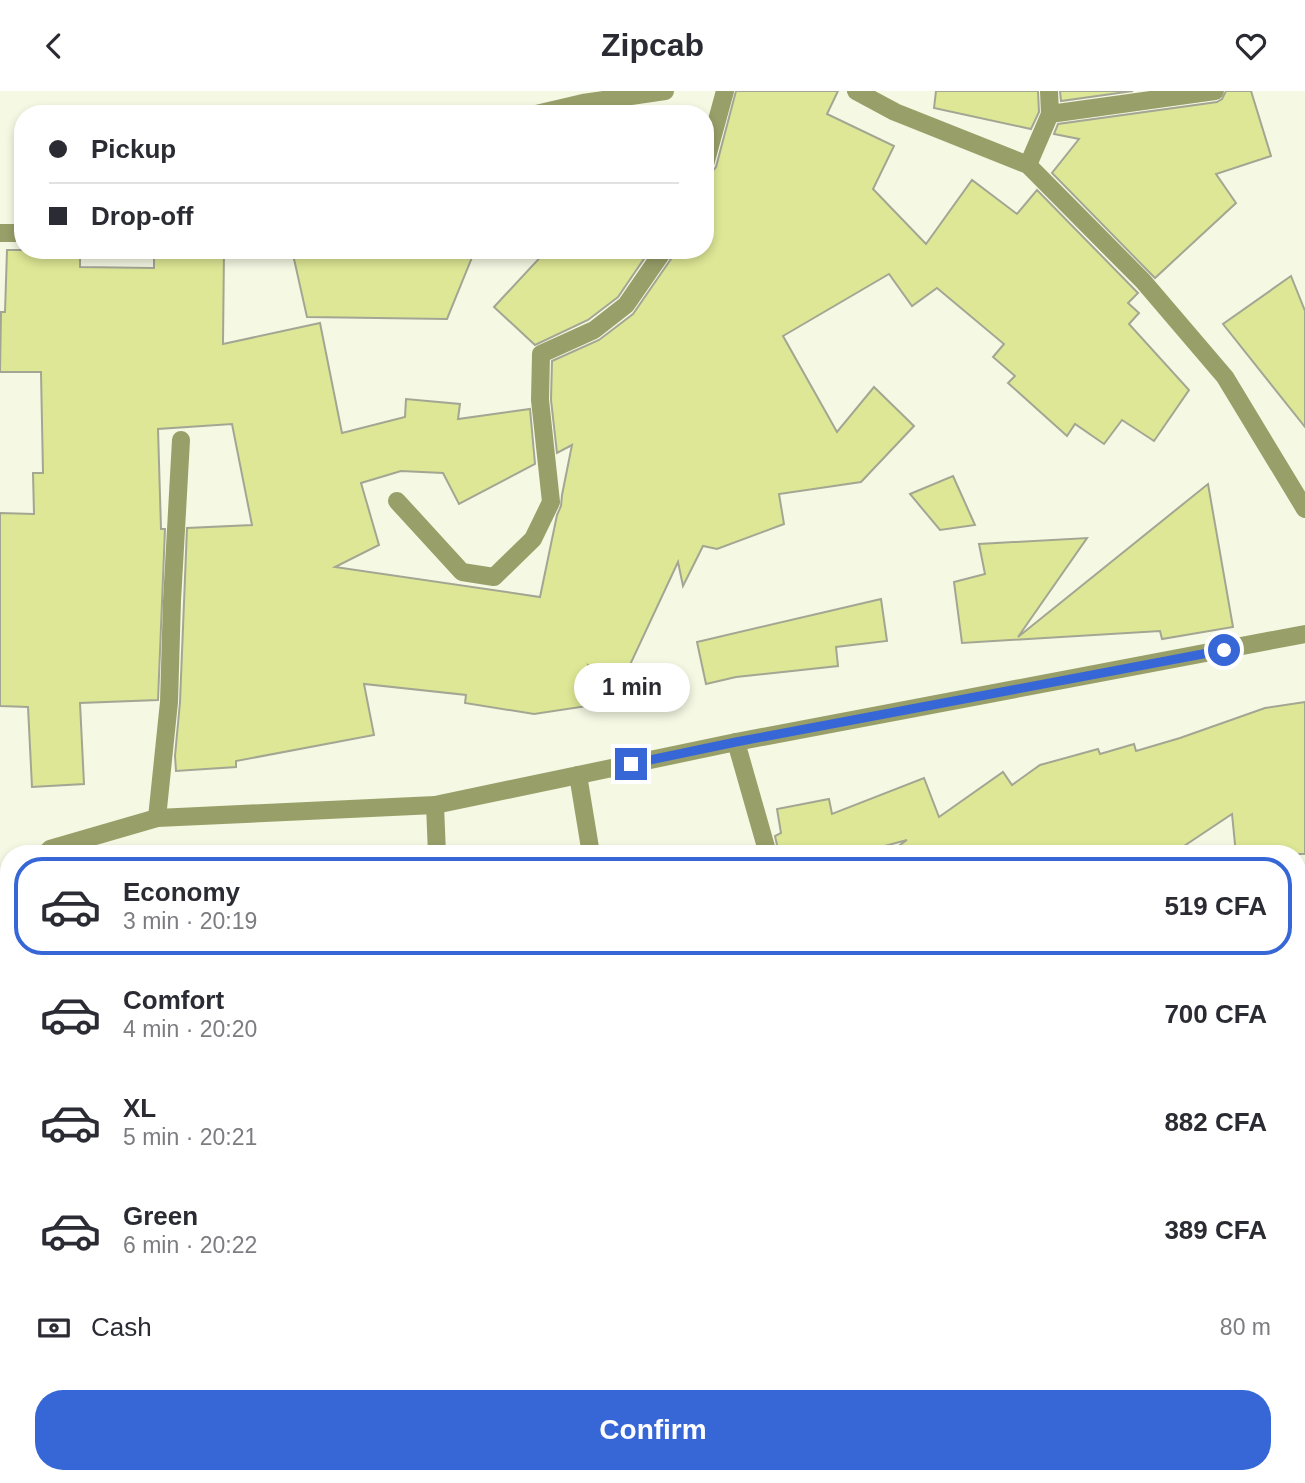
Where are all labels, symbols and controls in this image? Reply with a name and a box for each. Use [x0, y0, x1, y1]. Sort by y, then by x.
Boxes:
icon: back [35, 27, 73, 65]
text: Zipcab [601, 27, 704, 63]
icon: heart [1232, 27, 1270, 65]
text: Pickup [91, 134, 176, 164]
text: Drop-off [91, 201, 194, 231]
route start [1208, 634, 1240, 666]
callout: 1 min [573, 663, 689, 711]
text: 1 min [602, 674, 662, 700]
route end [615, 748, 647, 780]
icon: car [39, 875, 102, 938]
text: Economy [123, 877, 240, 907]
text: 519 CFA [1164, 891, 1267, 921]
text: 3 min · 20:19 [123, 908, 257, 934]
icon: car [39, 983, 102, 1046]
text: Comfort [123, 985, 224, 1015]
text: 700 CFA [1164, 999, 1267, 1029]
text: 4 min · 20:20 [123, 1016, 257, 1042]
icon: car [39, 1091, 102, 1154]
text: XL [123, 1093, 156, 1123]
text: 882 CFA [1164, 1107, 1267, 1137]
text: 5 min · 20:21 [123, 1124, 257, 1150]
icon: car [39, 1199, 102, 1262]
text: Green [123, 1201, 198, 1231]
text: 389 CFA [1164, 1215, 1267, 1245]
text: 6 min · 20:22 [123, 1232, 257, 1258]
icon: cash [35, 1309, 73, 1347]
text: Cash [91, 1312, 152, 1342]
text: 80 m [1220, 1314, 1271, 1340]
button: Confirm [35, 1390, 1271, 1470]

